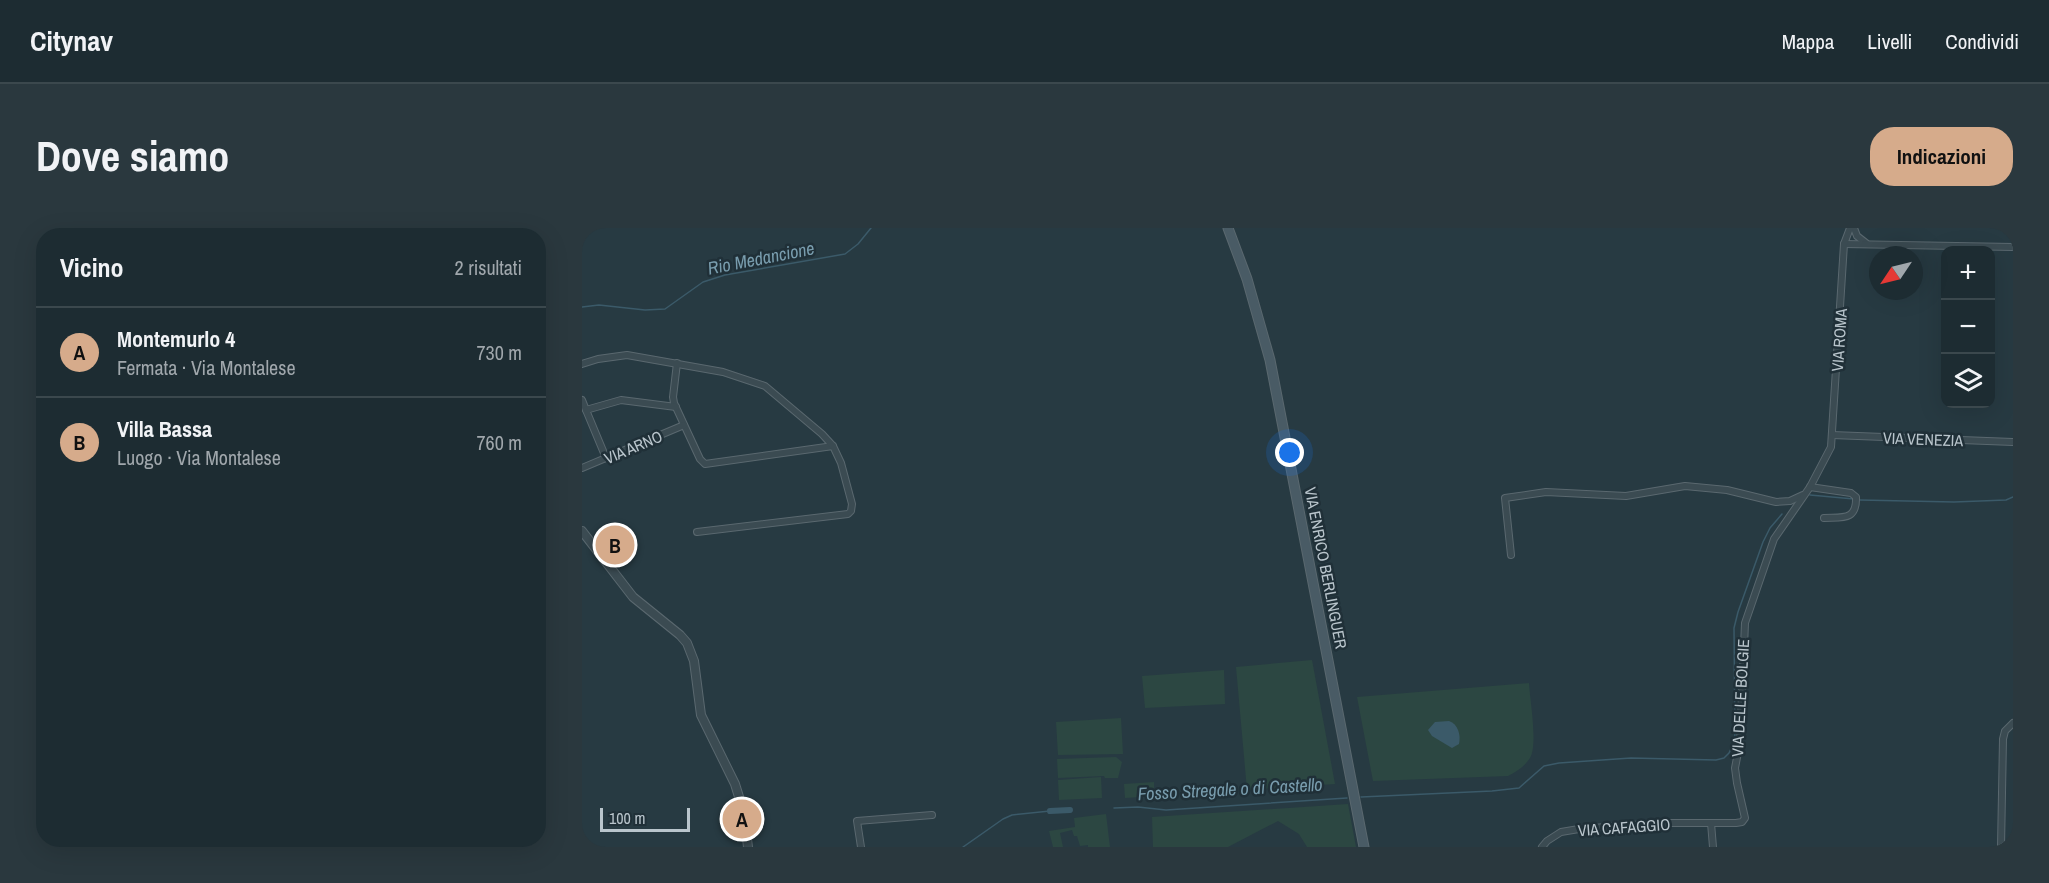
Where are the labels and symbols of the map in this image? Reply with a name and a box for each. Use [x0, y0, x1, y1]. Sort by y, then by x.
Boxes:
water label: Rio Medancione [705, 235, 817, 281]
north arrow [1869, 246, 1923, 300]
street label: VIA ROMA [1826, 307, 1852, 372]
street label: VIA ARNO [601, 425, 665, 469]
street label: VIA VENEZIA [1883, 427, 1964, 451]
your location [1275, 438, 1304, 467]
street label: VIA ENRICO BERLINGUER [1300, 485, 1353, 651]
pin: B [596, 522, 634, 568]
street label: VIA DELLE BOLGIE [1726, 638, 1754, 758]
water label: Fosso Stregale o di Castello [1137, 772, 1323, 806]
pin: A [722, 796, 762, 842]
scale bar [600, 805, 690, 832]
street label: VIA CAFAGGIO [1577, 813, 1671, 841]

